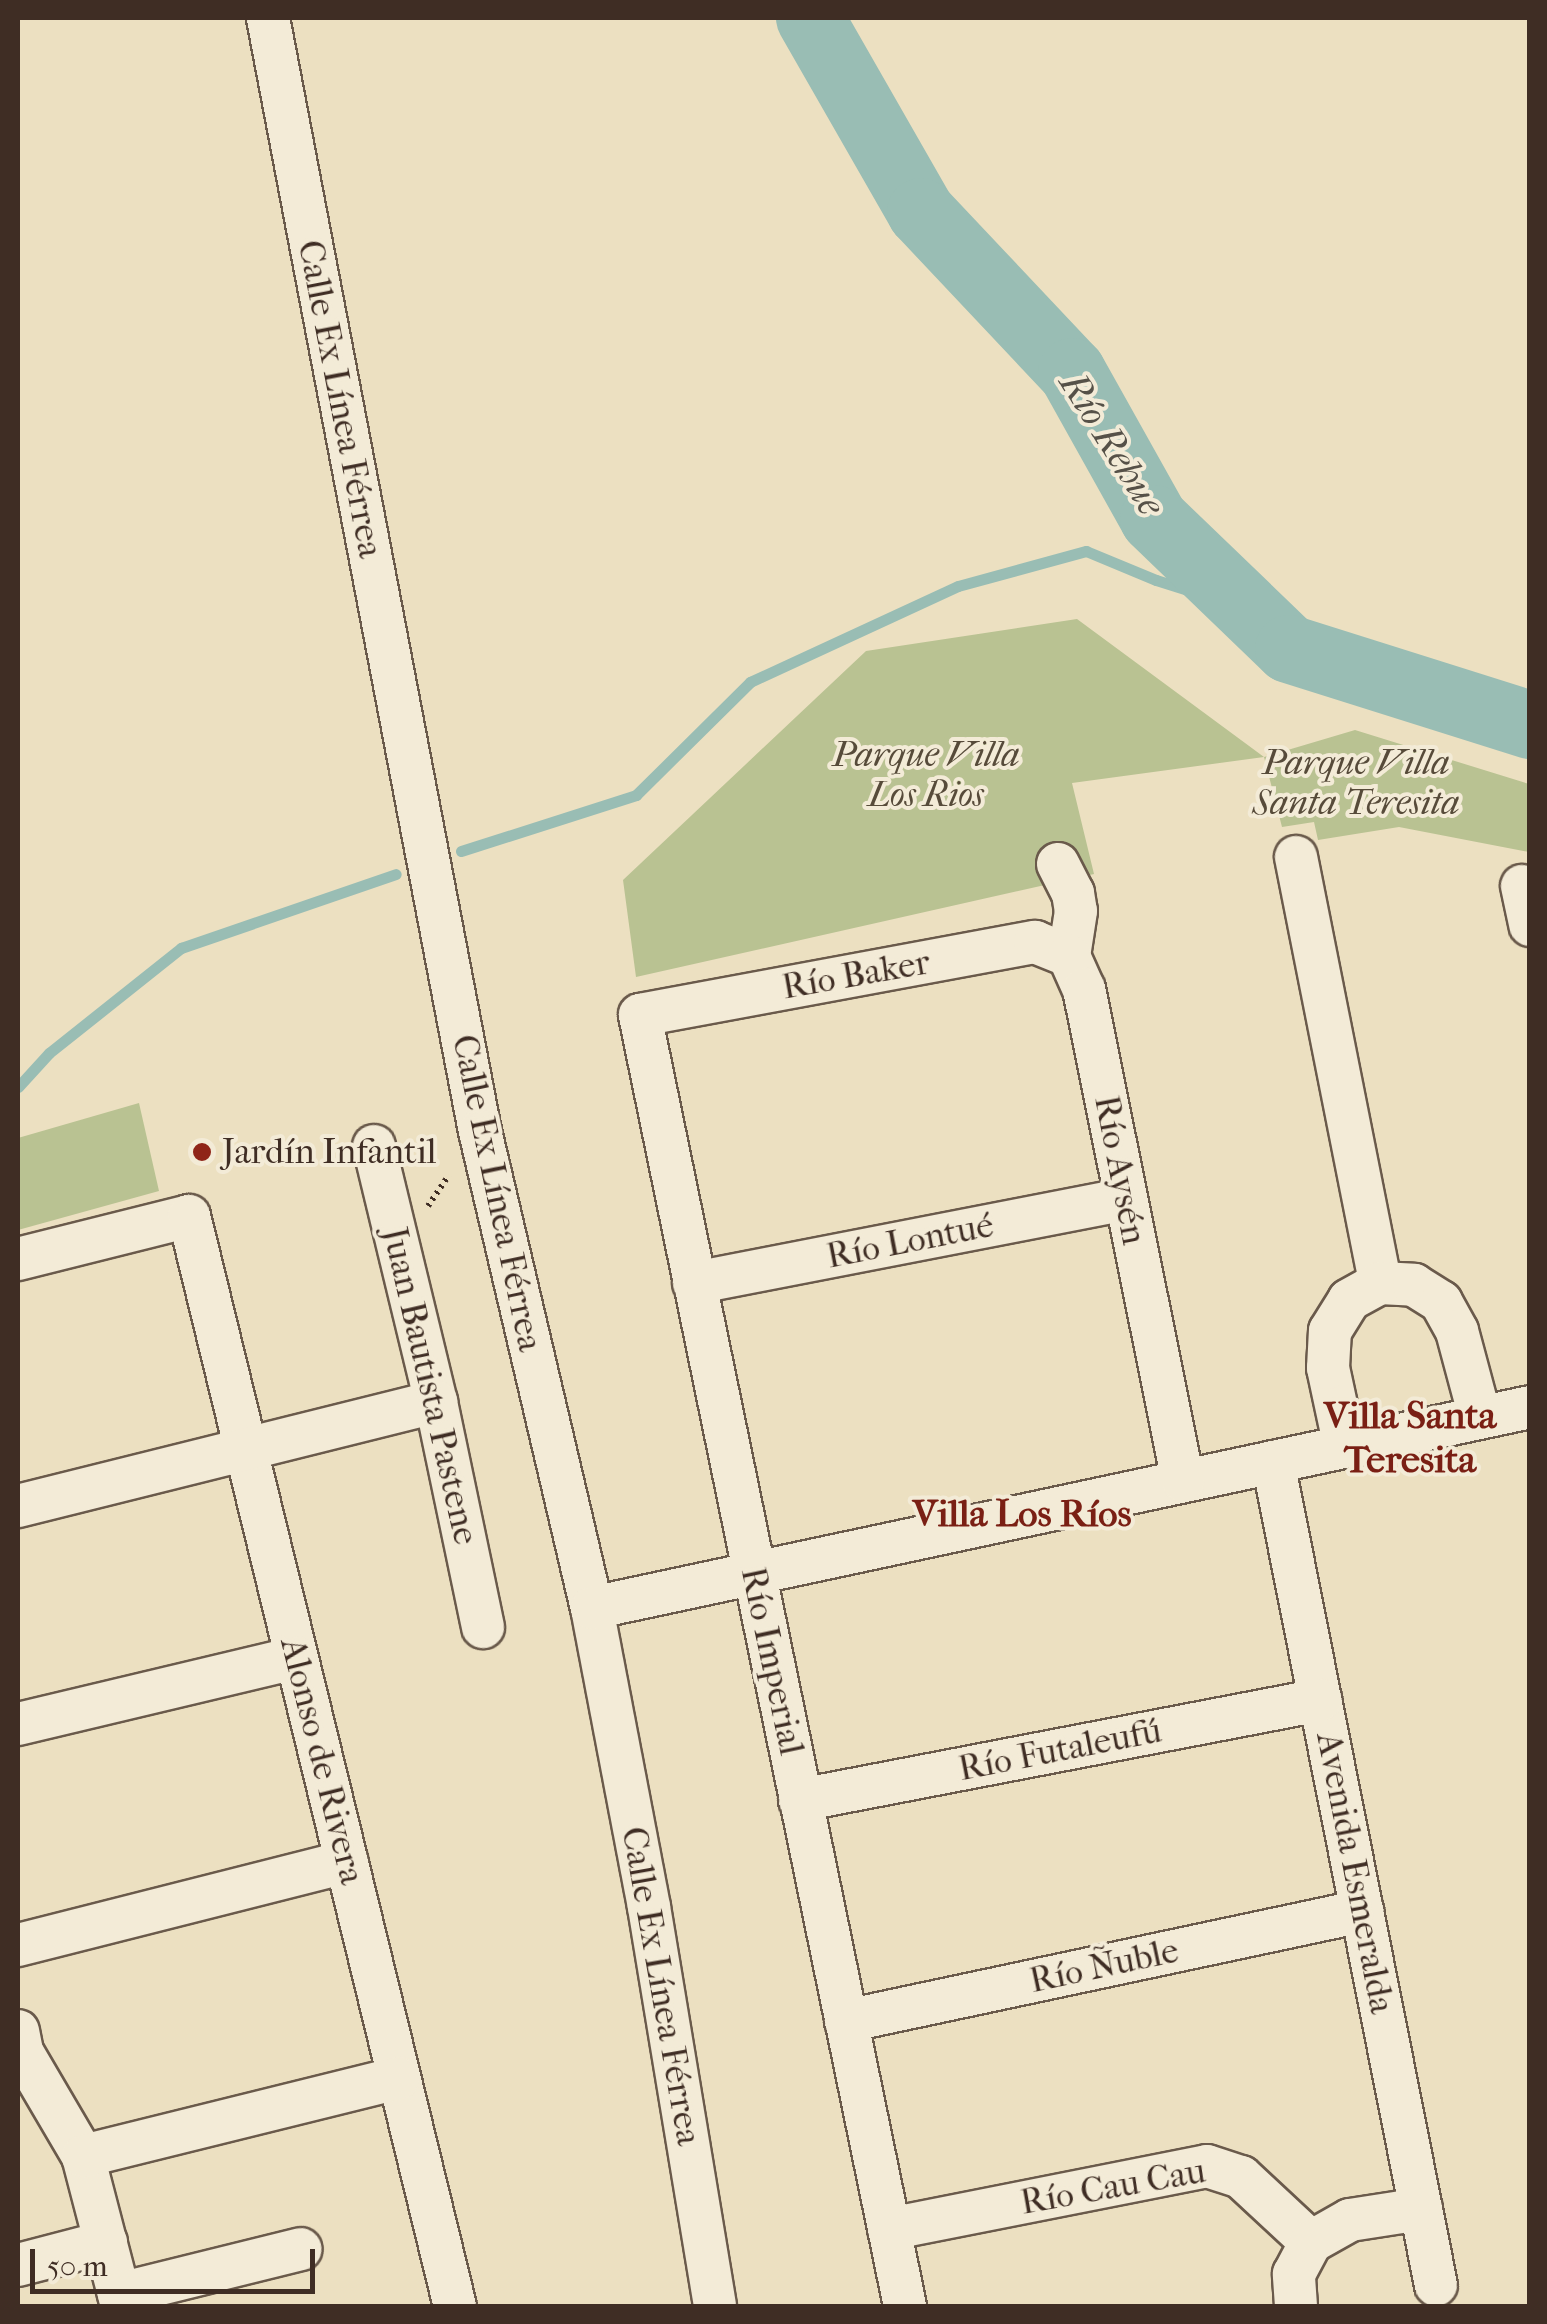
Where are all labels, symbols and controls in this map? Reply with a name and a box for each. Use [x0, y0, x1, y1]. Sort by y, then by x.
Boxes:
street label: Calle Ex Línea Férrea [289, 237, 391, 561]
water label: Río Rehue [1050, 364, 1174, 524]
park label: Parque Villa Los Rios [833, 734, 1019, 816]
park label: Parque Villa Santa Teresita [1252, 742, 1460, 824]
street label: Río Baker [779, 941, 933, 1009]
street label: Calle Ex Línea Férrea [443, 1031, 551, 1355]
street label: Río Aysén [1085, 1092, 1155, 1248]
place label: Jardín Infantil [222, 1131, 437, 1173]
marker: Jardín Infantil [191, 1141, 213, 1163]
street label: Río Lontué [823, 1204, 997, 1278]
street label: Juan Bautista Pastene [373, 1223, 487, 1549]
district label: Villa Santa Teresita [1324, 1393, 1496, 1482]
district label: Villa Los Ríos [913, 1491, 1131, 1537]
street label: Río Imperial [732, 1563, 812, 1759]
street label: Alonso de Rivera [271, 1634, 373, 1888]
street label: Río Futaleufú [955, 1710, 1165, 1790]
street label: Avenida Esmeralda [1307, 1729, 1403, 2017]
street label: Calle Ex Línea Férrea [612, 1824, 710, 2148]
street label: Río Ñuble [1026, 1930, 1182, 2002]
street label: Río Cau Cau [1017, 2150, 1209, 2224]
scale bar [35, 2229, 320, 2291]
text: 50 m [47, 2249, 108, 2284]

